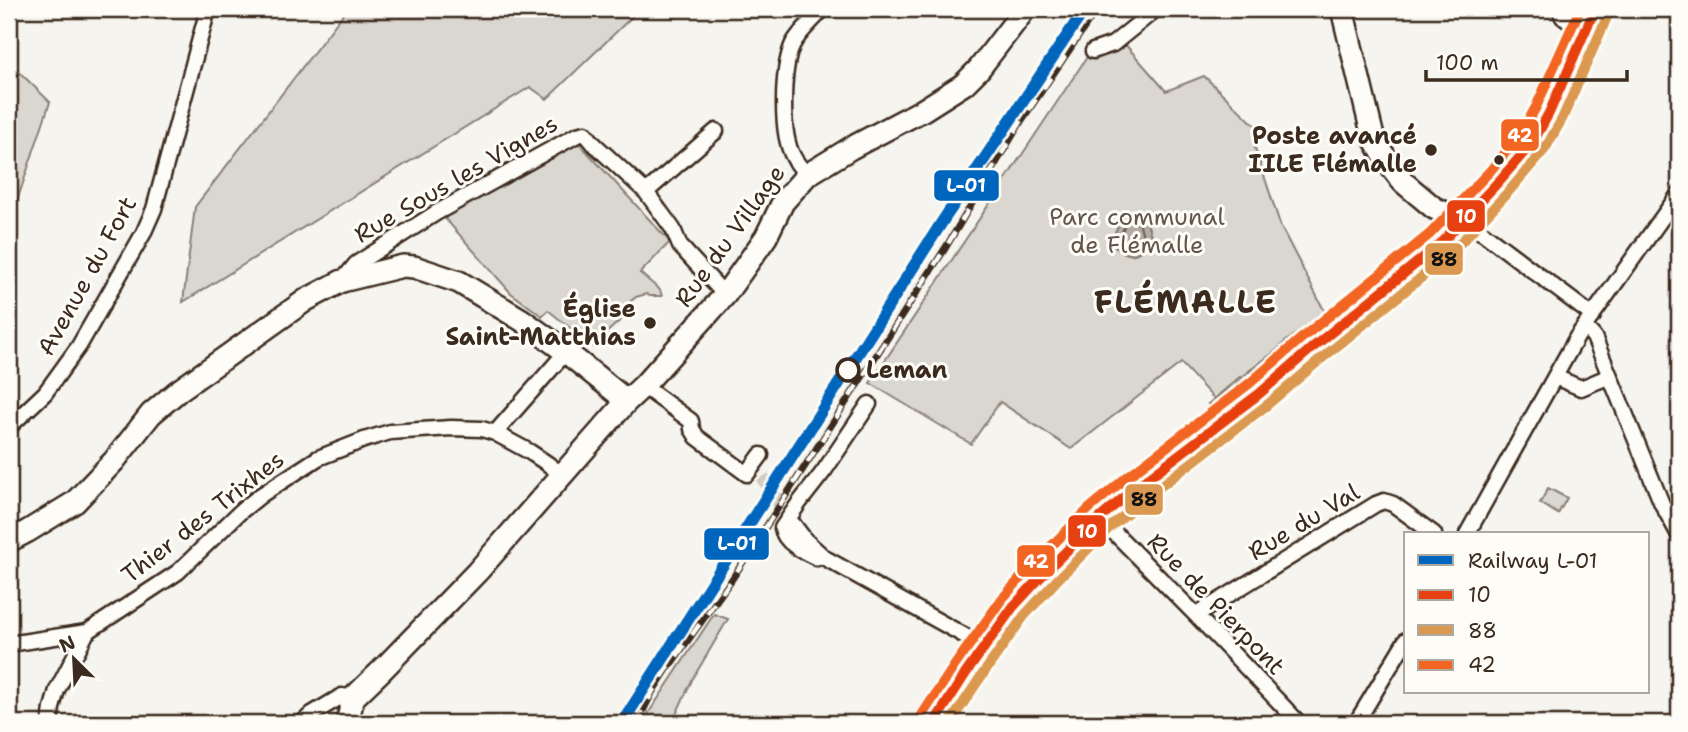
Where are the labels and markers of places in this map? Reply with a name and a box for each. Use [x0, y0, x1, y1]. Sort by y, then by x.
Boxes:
place label: Poste avancé IILE Flémalle [1248, 120, 1417, 180]
marker: Poste avancé IILE Flémalle [1423, 142, 1439, 158]
unlabelled marker [1492, 153, 1506, 167]
place label: Église Saint-Matthias [445, 291, 636, 353]
marker: Église Saint-Matthias [642, 315, 658, 331]
place label: Leman [866, 354, 947, 386]
marker: Leman [836, 358, 860, 382]

